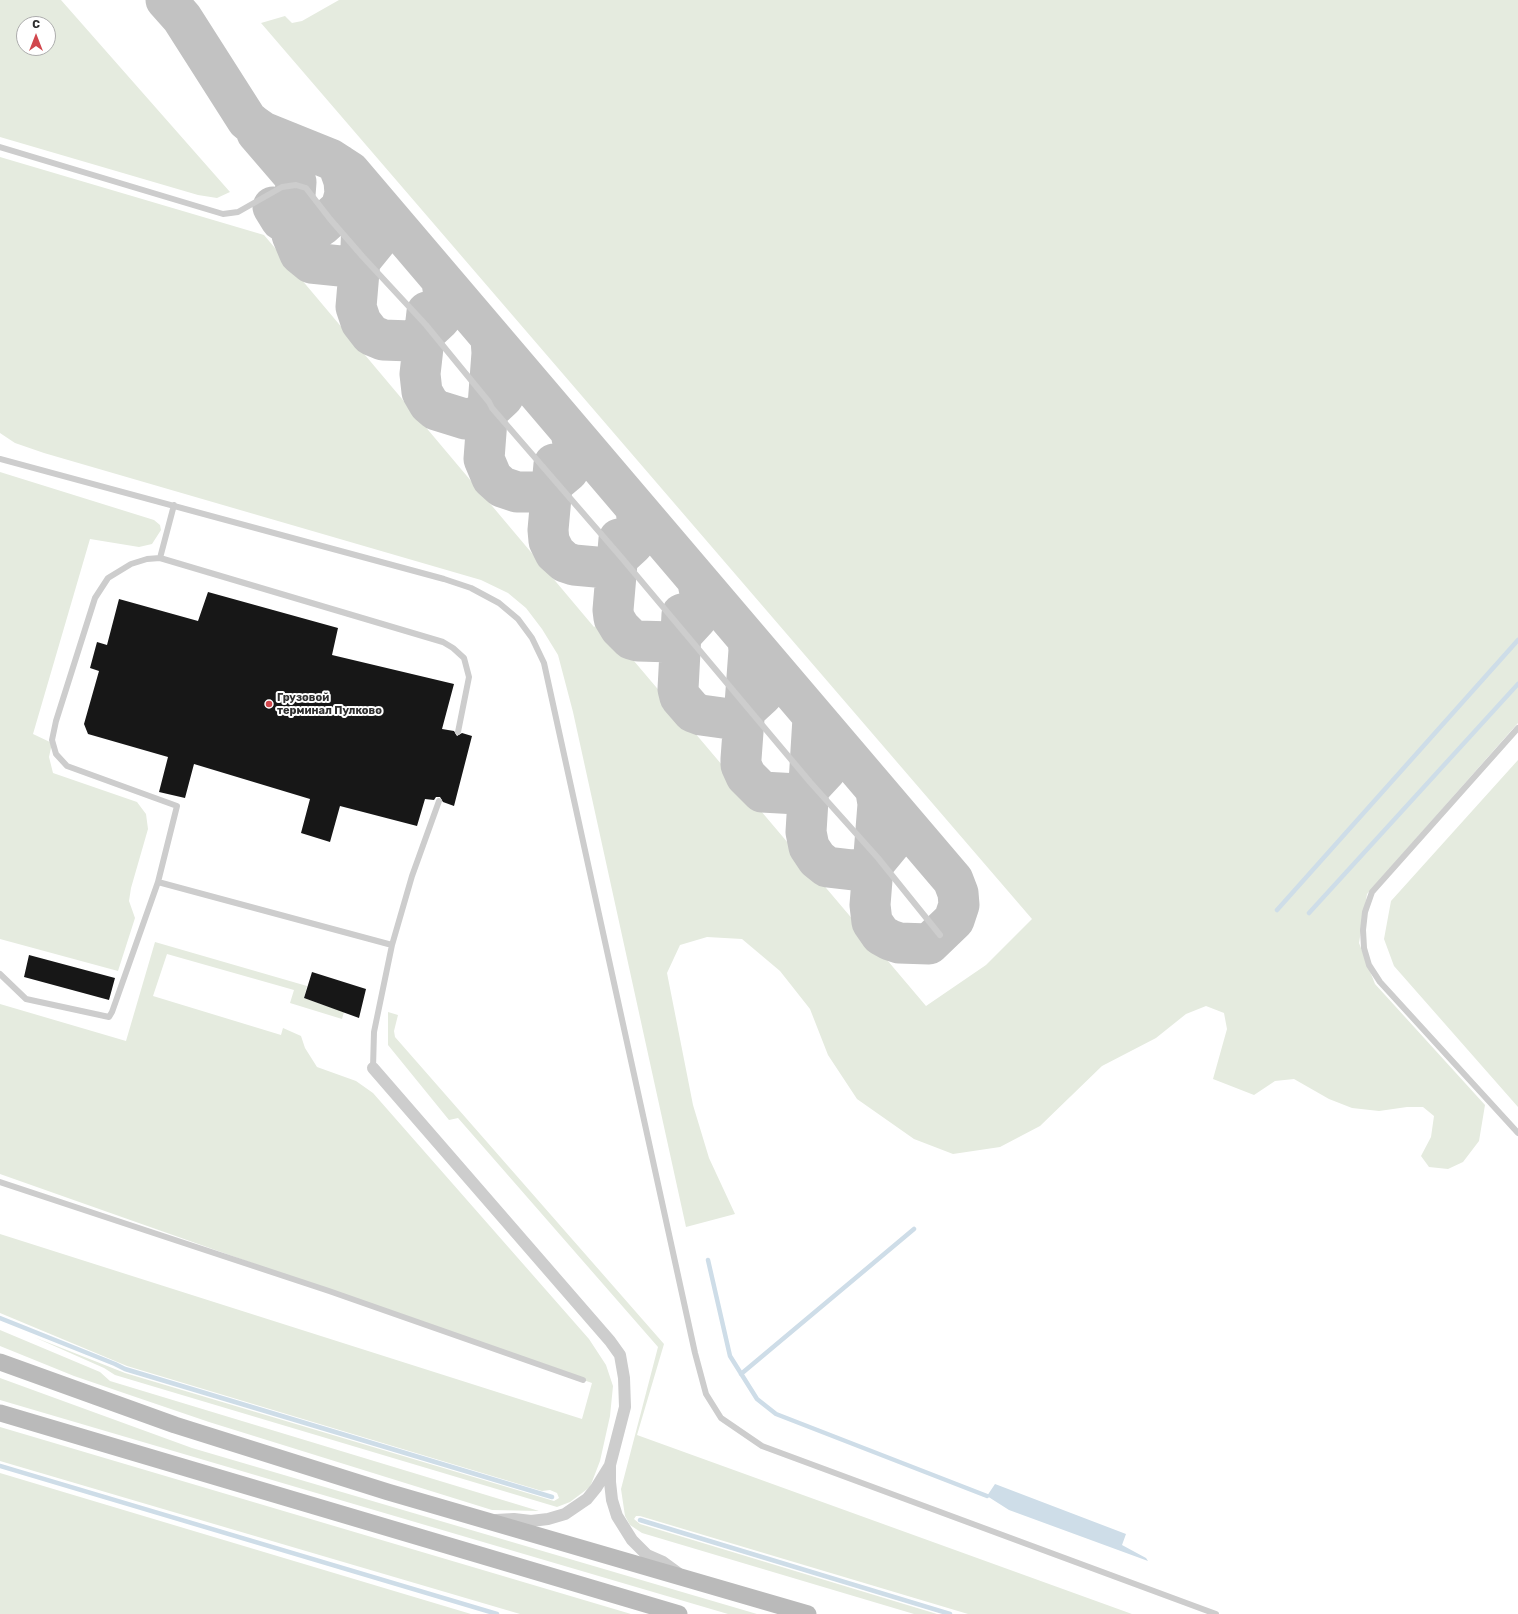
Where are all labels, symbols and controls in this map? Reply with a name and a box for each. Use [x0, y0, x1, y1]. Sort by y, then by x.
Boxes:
north arrow [16, 16, 56, 56]
text: С [32, 18, 40, 31]
place label: Грузовой терминал Пулково [277, 691, 382, 717]
marker: Грузовой терминал Пулково [264, 699, 274, 709]

